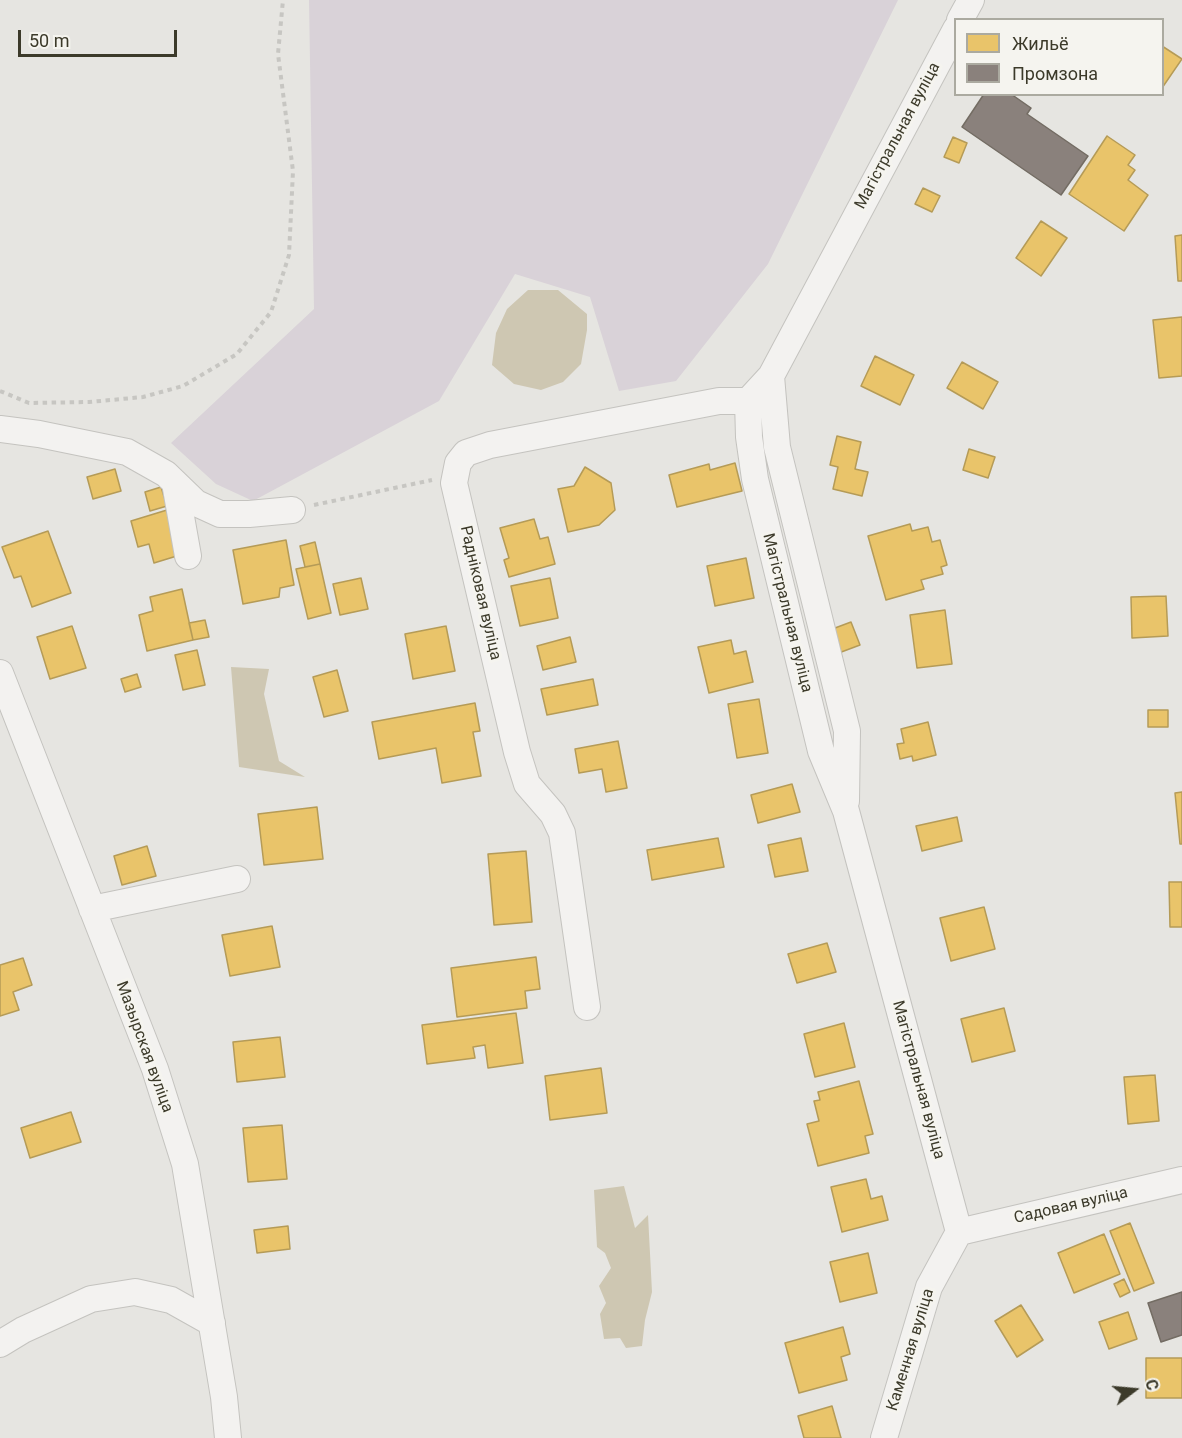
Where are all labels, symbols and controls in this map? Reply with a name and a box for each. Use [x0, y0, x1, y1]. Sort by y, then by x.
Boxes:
scale bar [21, 18, 180, 56]
legend [954, 18, 1164, 96]
text: 50 m [29, 30, 69, 51]
text: Жильё [1012, 33, 1068, 54]
street label: Магістральная вуліца [851, 59, 945, 213]
text: Промзона [1012, 63, 1098, 84]
street label: Радніковая вуліца [455, 524, 505, 662]
street label: Магістральная вуліца [758, 531, 816, 695]
street label: Мазырская вуліца [111, 979, 177, 1115]
street label: Магістральная вуліца [888, 999, 948, 1161]
street label: Садовая вуліца [1012, 1184, 1130, 1228]
street label: Каменная вуліца [883, 1287, 939, 1413]
north arrow [1104, 1360, 1164, 1420]
text: С [1141, 1377, 1162, 1393]

